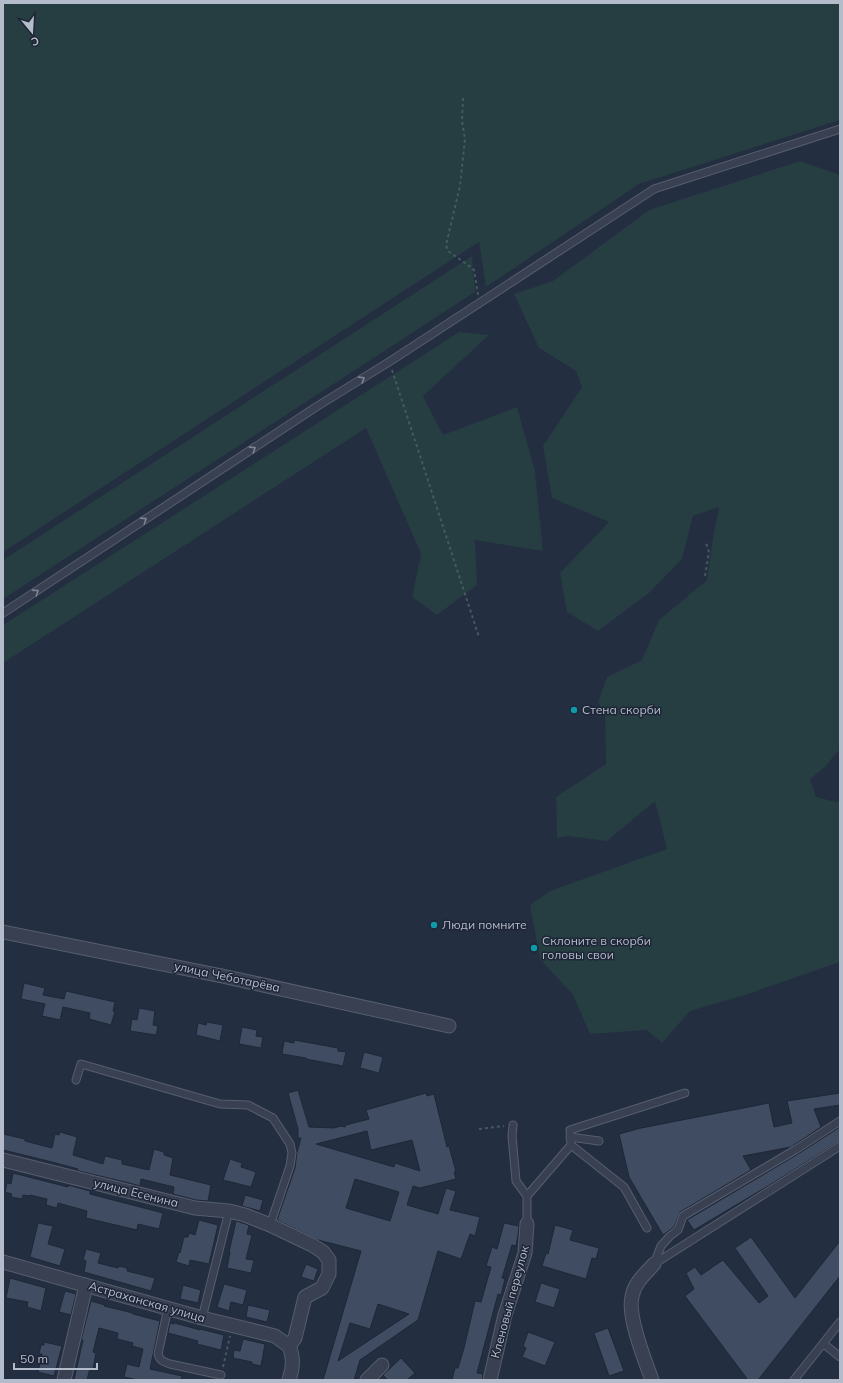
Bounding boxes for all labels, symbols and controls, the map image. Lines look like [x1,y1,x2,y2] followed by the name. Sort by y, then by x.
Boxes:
[12,12,52,52] north arrow
[29,34,41,49] text: С
[358,376,365,383] one-way arrow
[249,446,256,454] one-way arrow
[140,517,147,525] one-way arrow
[31,589,38,596] one-way arrow
[582,702,661,717] place label: Стена скорби
[569,705,579,715] marker: Стена скорби
[442,917,527,932] place label: Люди помните
[429,920,439,930] marker: Люди помните
[542,933,651,962] place label: Склоните в скорби головы свои
[529,943,539,953] marker: Склоните в скорби головы свои
[173,958,281,995] street label: улица Чеботарёва
[92,1175,180,1210] street label: улица Есенина
[487,1243,532,1360] street label: Кленовый переулок
[87,1278,207,1325] street label: Астраханская улица
[14,1345,97,1371] scale bar
[20,1351,48,1366] text: 50 m

